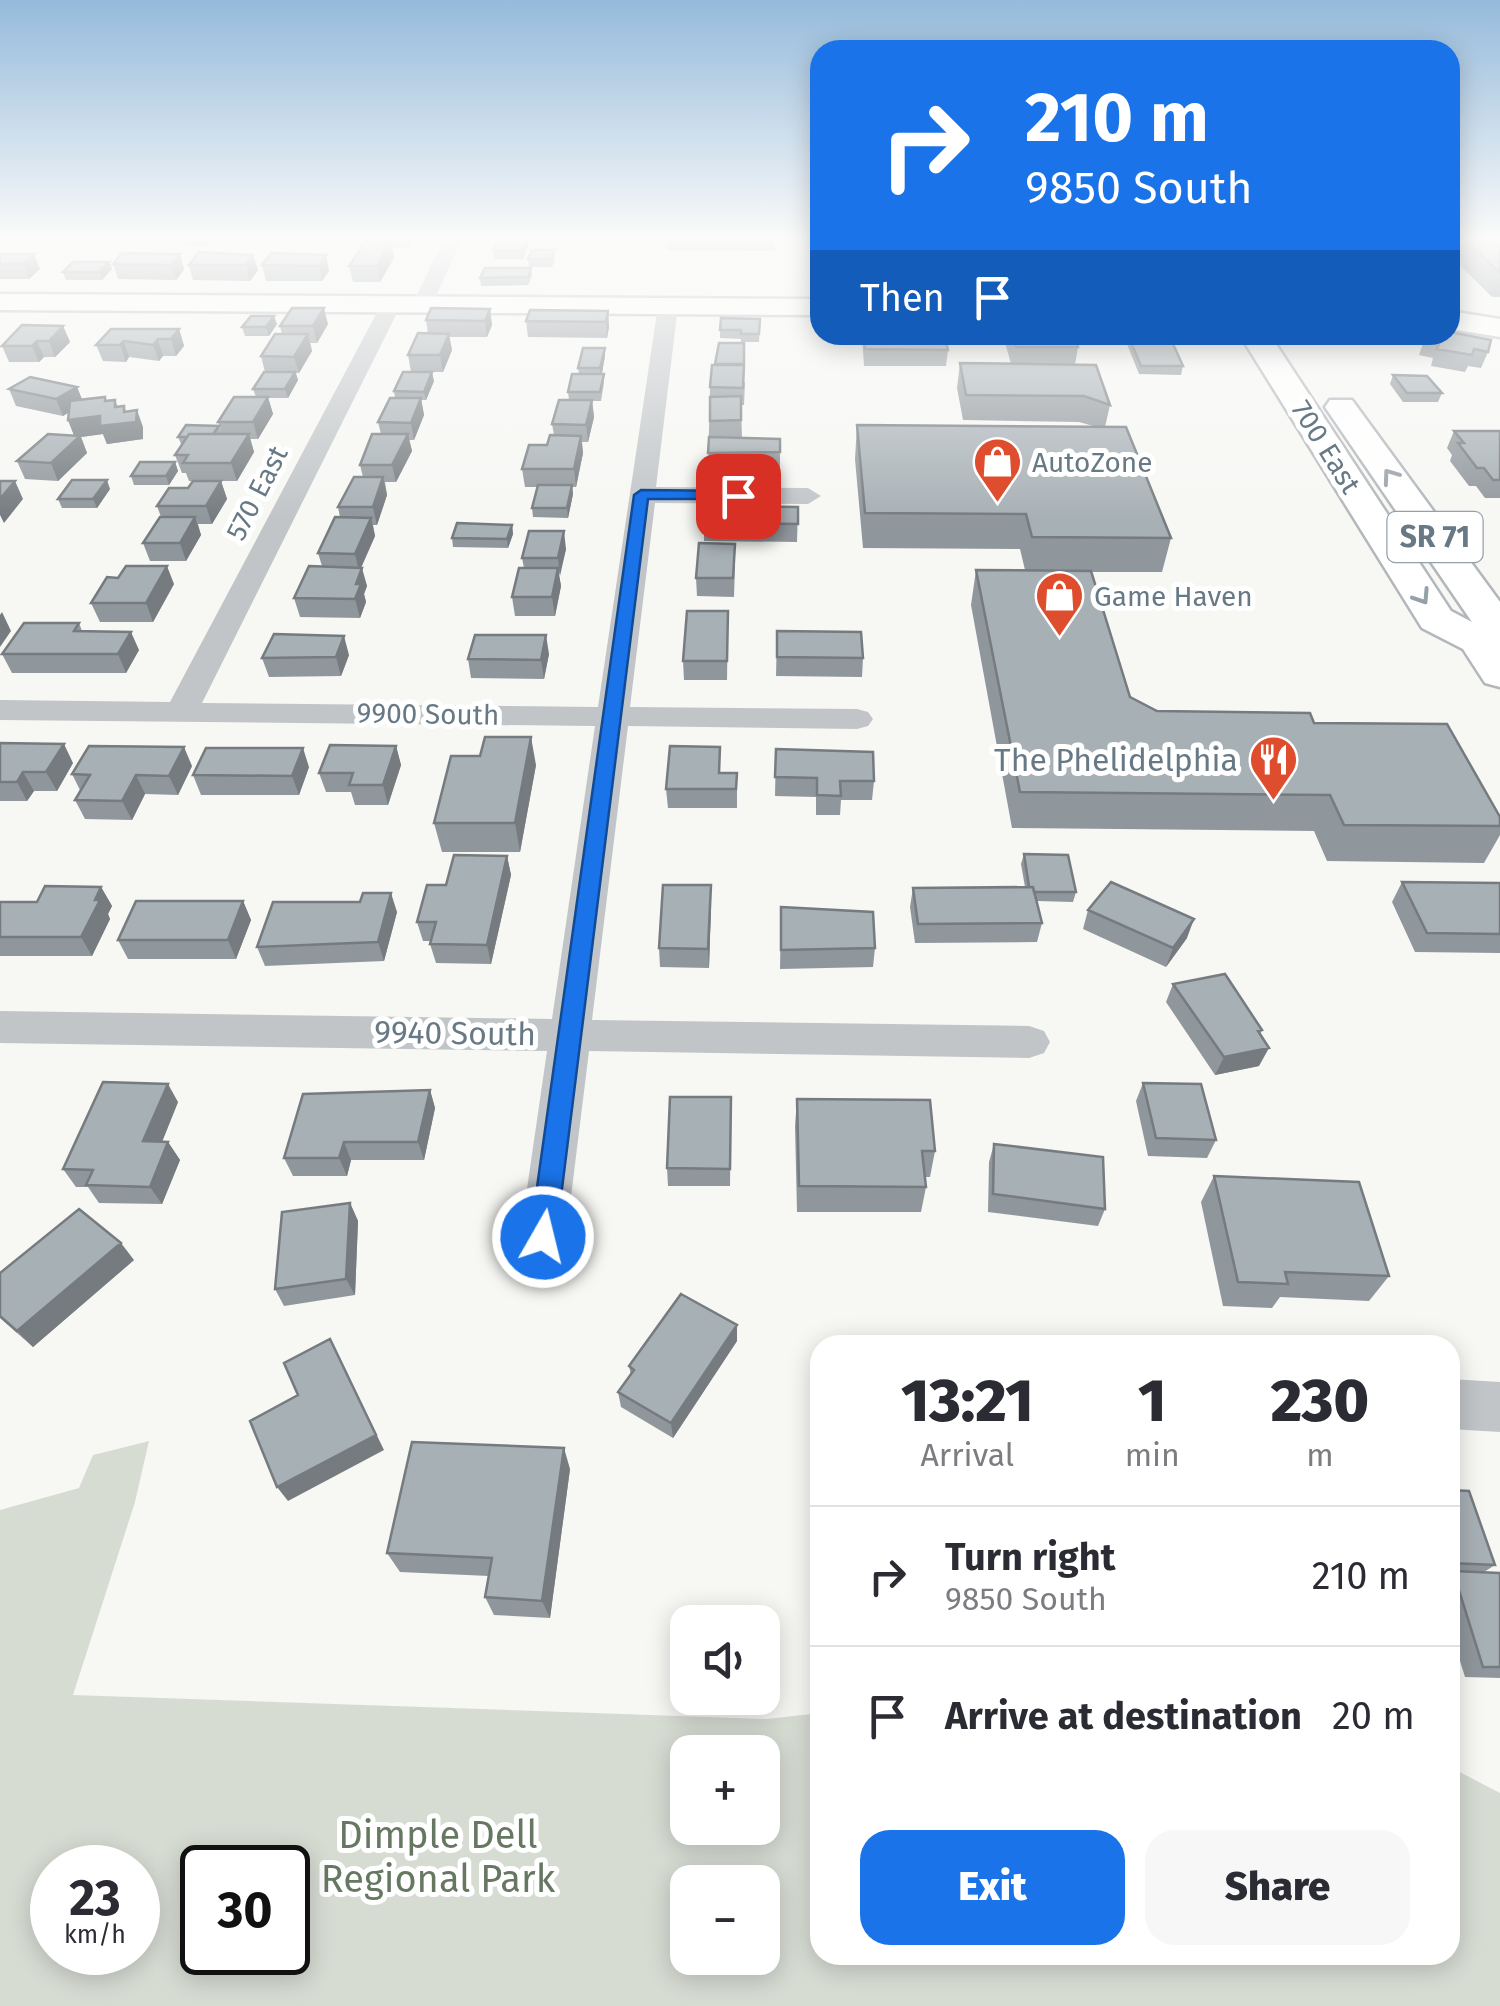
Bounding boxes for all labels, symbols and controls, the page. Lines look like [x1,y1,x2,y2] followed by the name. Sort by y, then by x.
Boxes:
[1025,76,1209,160] text: 210 m
[860,80,990,210] icon: right
[1025,161,1253,215] text: 9850 South
[965,270,1020,325] icon: arrive
[860,275,945,321] text: Then
[1285,394,1368,500] street label: 700 East
[971,436,1023,504] shop icon: AutoZone
[219,440,295,546] street label: 570 East
[1032,446,1152,479] place label: AutoZone
[696,454,781,539] pin
[711,469,766,524] icon: arrive
[1385,469,1402,487] one-way arrow
[1388,512,1482,562] road number: SR 71
[1033,570,1085,638] shop icon: Game Haven
[1094,580,1253,613] place label: Game Haven
[1410,586,1429,604] one-way arrow
[356,696,500,732] street label: 9900 South
[1247,734,1299,802] restaurant icon: The Phelidelphia
[994,741,1238,779] place label: The Phelidelphia
[374,1013,536,1053] street label: 9940 South
[491,1185,595,1289] position arrow
[901,1365,1034,1437] text: 13:21
[1138,1365,1166,1437] text: 1
[1271,1365,1369,1437] text: 230
[920,1436,1014,1474] text: Arrival
[1125,1436,1180,1474] text: min
[1306,1436,1334,1474] text: m
[945,1534,1115,1580] text: Turn right
[860,1549,915,1604] icon: right
[1312,1553,1410,1599] text: 210 m
[945,1580,1107,1618] text: 9850 South
[670,1605,780,1975] map controls
[670,1605,780,1715] button: sound
[860,1689,915,1744] icon: arrive
[945,1693,1302,1739] text: Arrive at destination
[1332,1693,1415,1739] text: 20 m
[670,1735,780,1845] button: +
[321,1812,556,1902] park label: Dimple Dell Regional Park
[860,1830,1125,1945] button: Exit
[1145,1830,1410,1945] button: Share
[180,1845,310,1975] speed limit sign: 30
[670,1865,780,1975] button: −
[69,1868,121,1928] text: 23
[64,1920,126,1950] text: km/h

